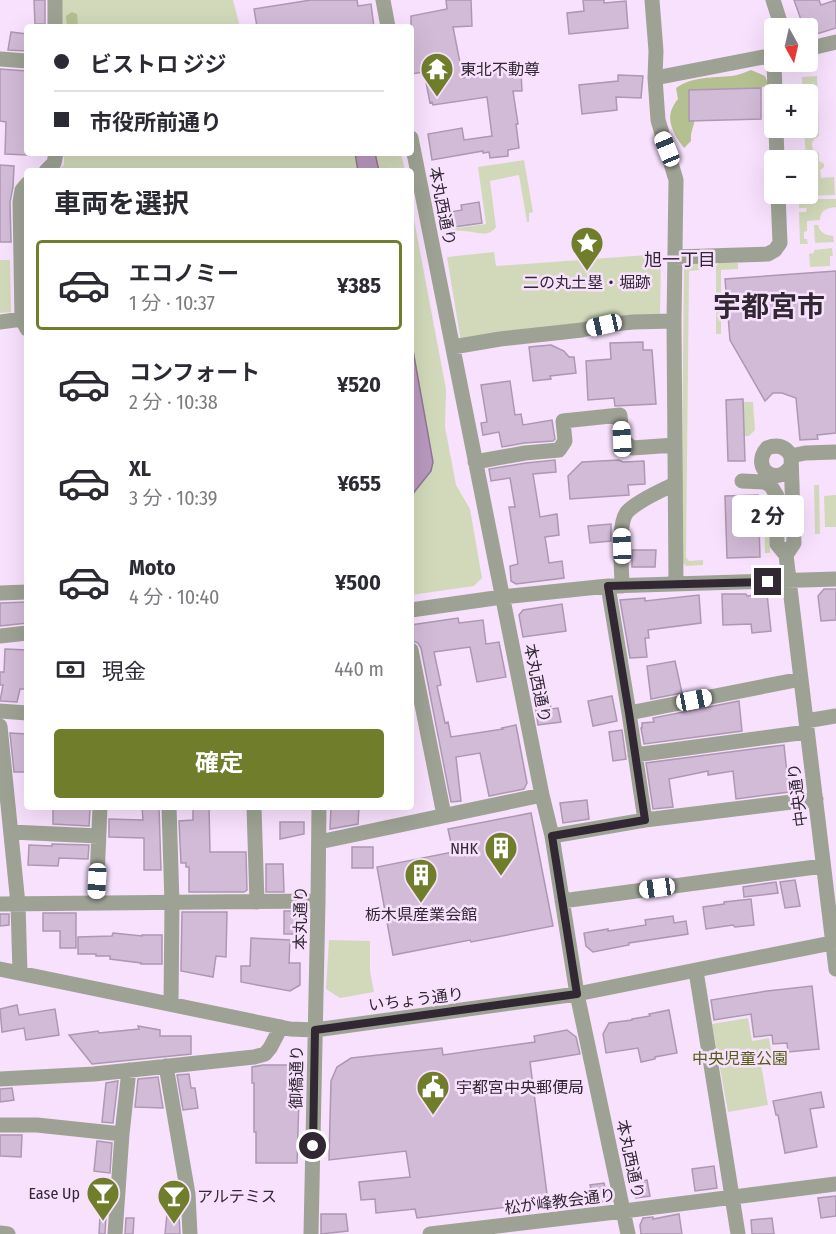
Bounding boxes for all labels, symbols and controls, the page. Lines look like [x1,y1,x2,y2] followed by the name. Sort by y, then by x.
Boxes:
[764,18,818,72] north arrow
[764,18,818,204] map controls
[90,51,227,78] text: ビストロ ジジ
[419,51,455,98] temple icon: 東北不動尊
[460,60,540,79] place label: 東北不動尊
[764,84,818,138] button: +
[90,109,222,136] text: 市役所前通り
[652,129,682,169] car
[764,150,818,204] button: −
[426,165,459,247] street label: 本丸西通り
[54,188,189,220] text: 車両を選択
[569,225,605,272] place icon: 二の丸土塁・堀跡
[644,249,716,271] district label: 旭一丁目
[57,258,111,312] icon: car
[129,260,239,287] text: エコノミー
[337,272,381,299] text: ¥385
[523,273,651,292] place label: 二の丸土塁・堀跡
[713,290,825,323] district label: 宇都宮市
[129,291,215,315] text: 1 分 · 10:37
[584,312,624,338] car
[57,357,111,411] icon: car
[129,359,260,386] text: コンフォート
[337,371,381,398] text: ¥520
[129,390,218,414] text: 2 分 · 10:38
[612,421,632,457] car
[129,455,151,482] text: XL
[57,456,111,510] icon: car
[337,470,381,497] text: ¥655
[129,486,218,510] text: 3 分 · 10:39
[732,495,804,537] callout: 2 分
[751,504,785,528] text: 2 分
[612,528,632,564] car
[129,554,176,581] text: Moto
[57,555,111,609] icon: car
[754,568,781,595] route end
[335,569,381,596] text: ¥500
[129,585,219,609] text: 4 分 · 10:40
[521,642,554,724] street label: 本丸西通り
[54,653,87,686] icon: cash
[334,657,384,681] text: 440 m
[102,658,146,685] text: 現金
[675,688,713,712] car
[54,729,384,798] button: 確定
[784,762,811,828] street label: 中央通り
[483,830,519,877] building icon: NHK
[450,839,479,858] place label: NHK
[403,857,439,904] building icon: 栃木県産業会館
[87,863,107,899] car
[638,877,676,899] car
[290,886,311,950] street label: 本丸通り
[365,905,477,924] place label: 栃木県産業会館
[367,984,465,1015] street label: いちょう通り
[286,1045,307,1109] street label: 御橋通り
[692,1049,788,1068] park label: 中央児童公園
[415,1069,451,1116] public building icon: 宇都宮中央郵便局
[456,1078,584,1097] place label: 宇都宮中央郵便局
[613,1118,648,1200] street label: 本丸西通り
[299,1132,326,1159] route start
[85,1175,121,1222] bar icon: Ease Up
[156,1178,192,1225] bar icon: アルテミス
[29,1184,80,1203] place label: Ease Up
[503,1185,617,1218] street label: 松が峰教会通り
[197,1187,277,1206] place label: アルテミス

